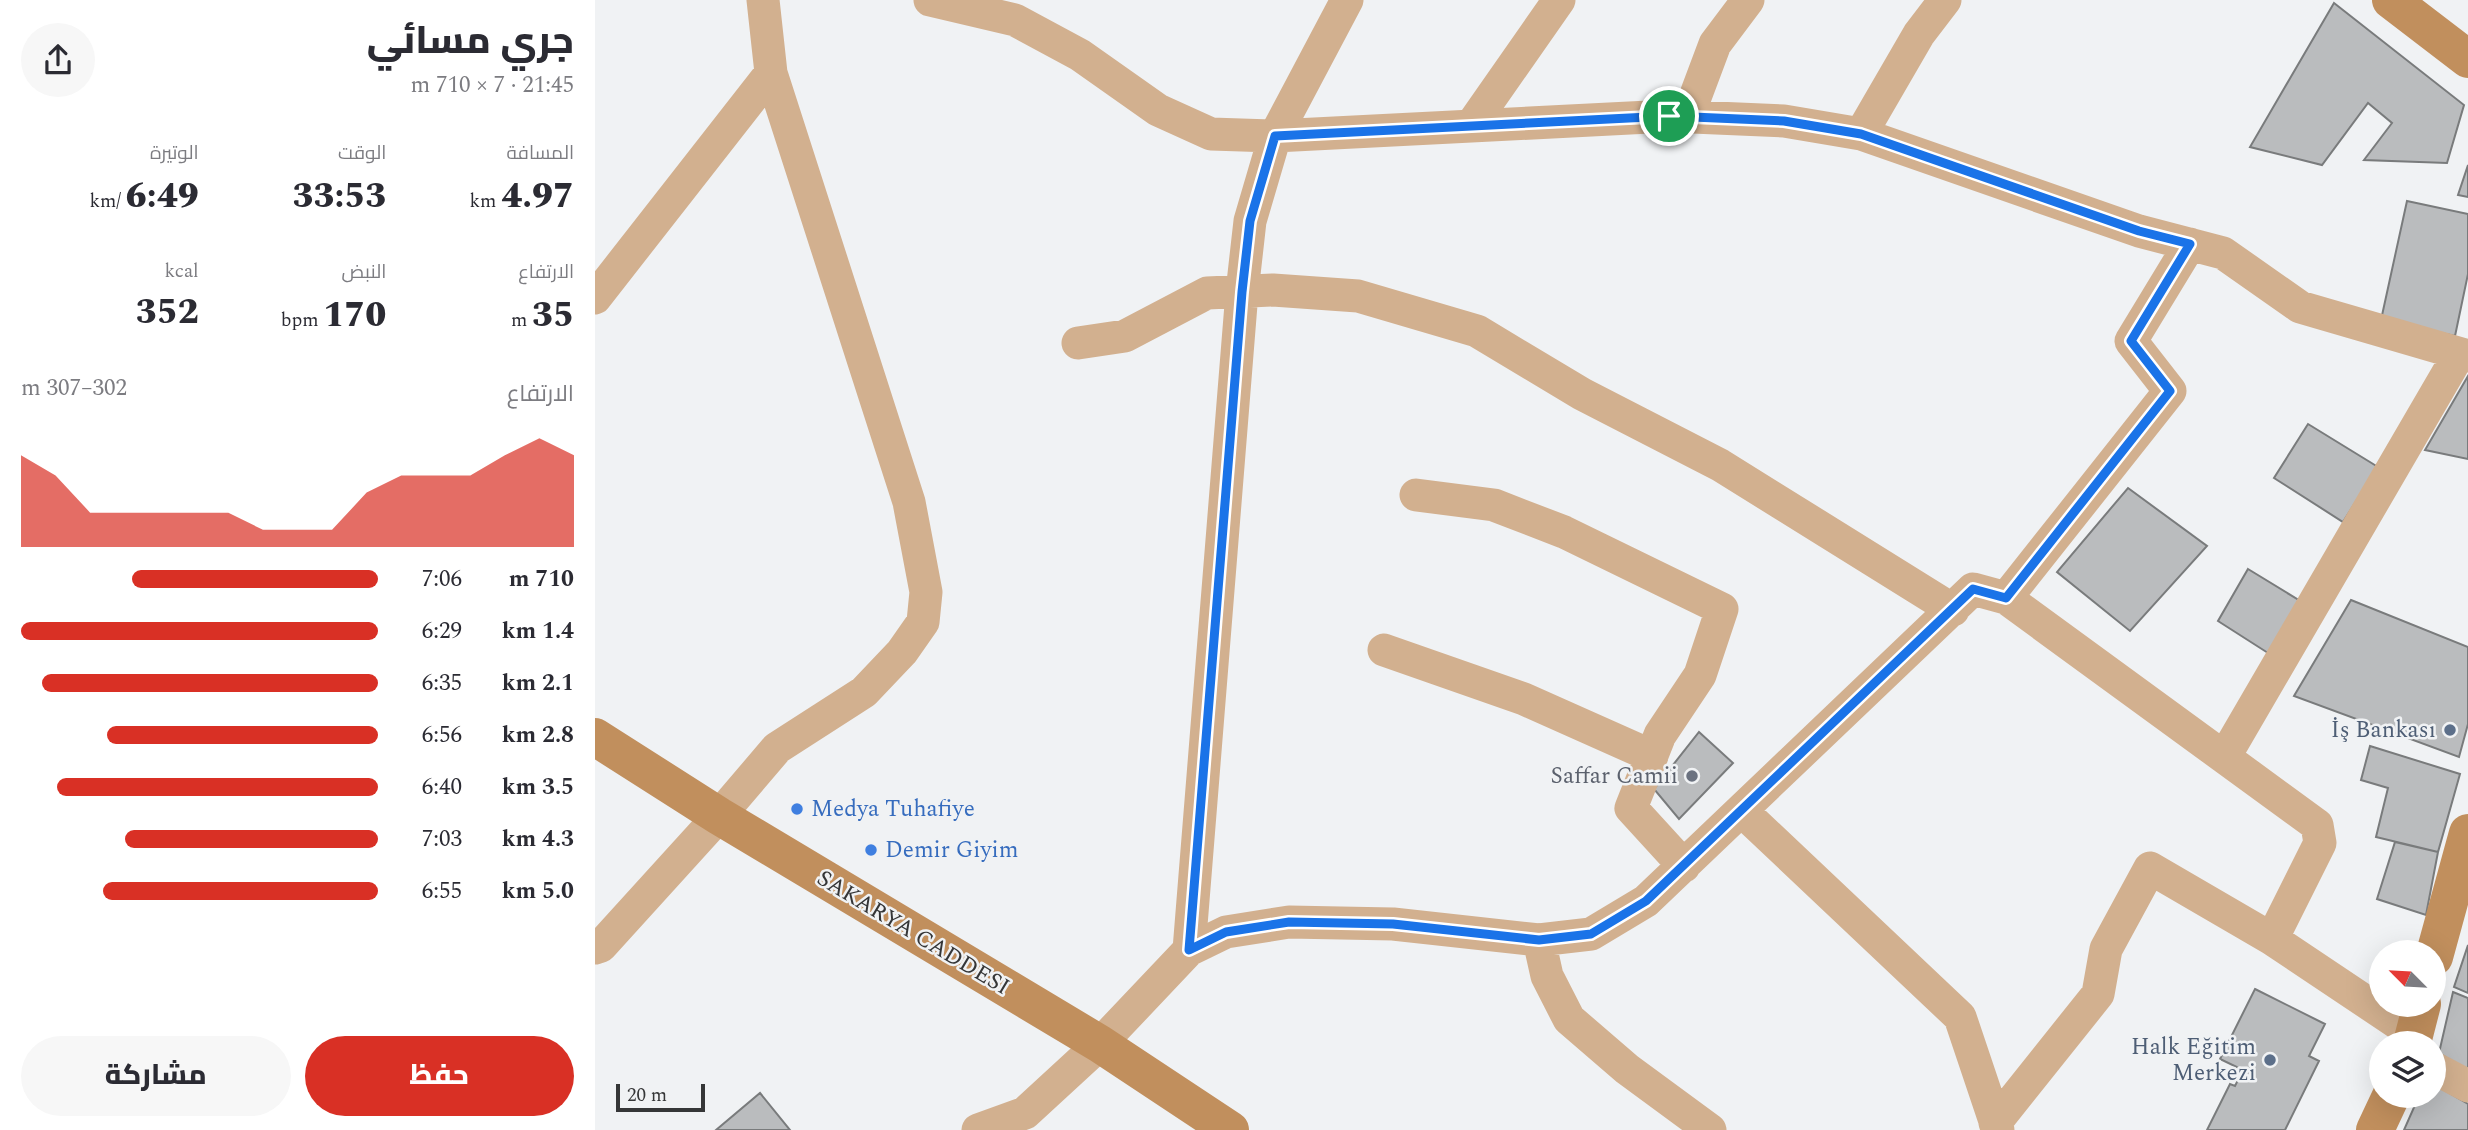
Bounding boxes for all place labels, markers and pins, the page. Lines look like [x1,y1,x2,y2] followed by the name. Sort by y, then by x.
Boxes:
[1639,86,1699,146] pin
[2331,713,2436,748] place label: İş Bankası
[2442,722,2458,738] marker: İş Bankası
[1550,759,1678,794] place label: Saffar Camii
[1684,768,1700,784] marker: Saffar Camii
[811,792,975,827] place label: Medya Tuhafiye
[789,801,805,817] marker: Medya Tuhafiye
[885,833,1019,868] place label: Demir Giyim
[863,842,879,858] marker: Demir Giyim
[2131,1030,2256,1091] place label: Halk Eğitim Merkezi
[2262,1052,2278,1068] marker: Halk Eğitim Merkezi

